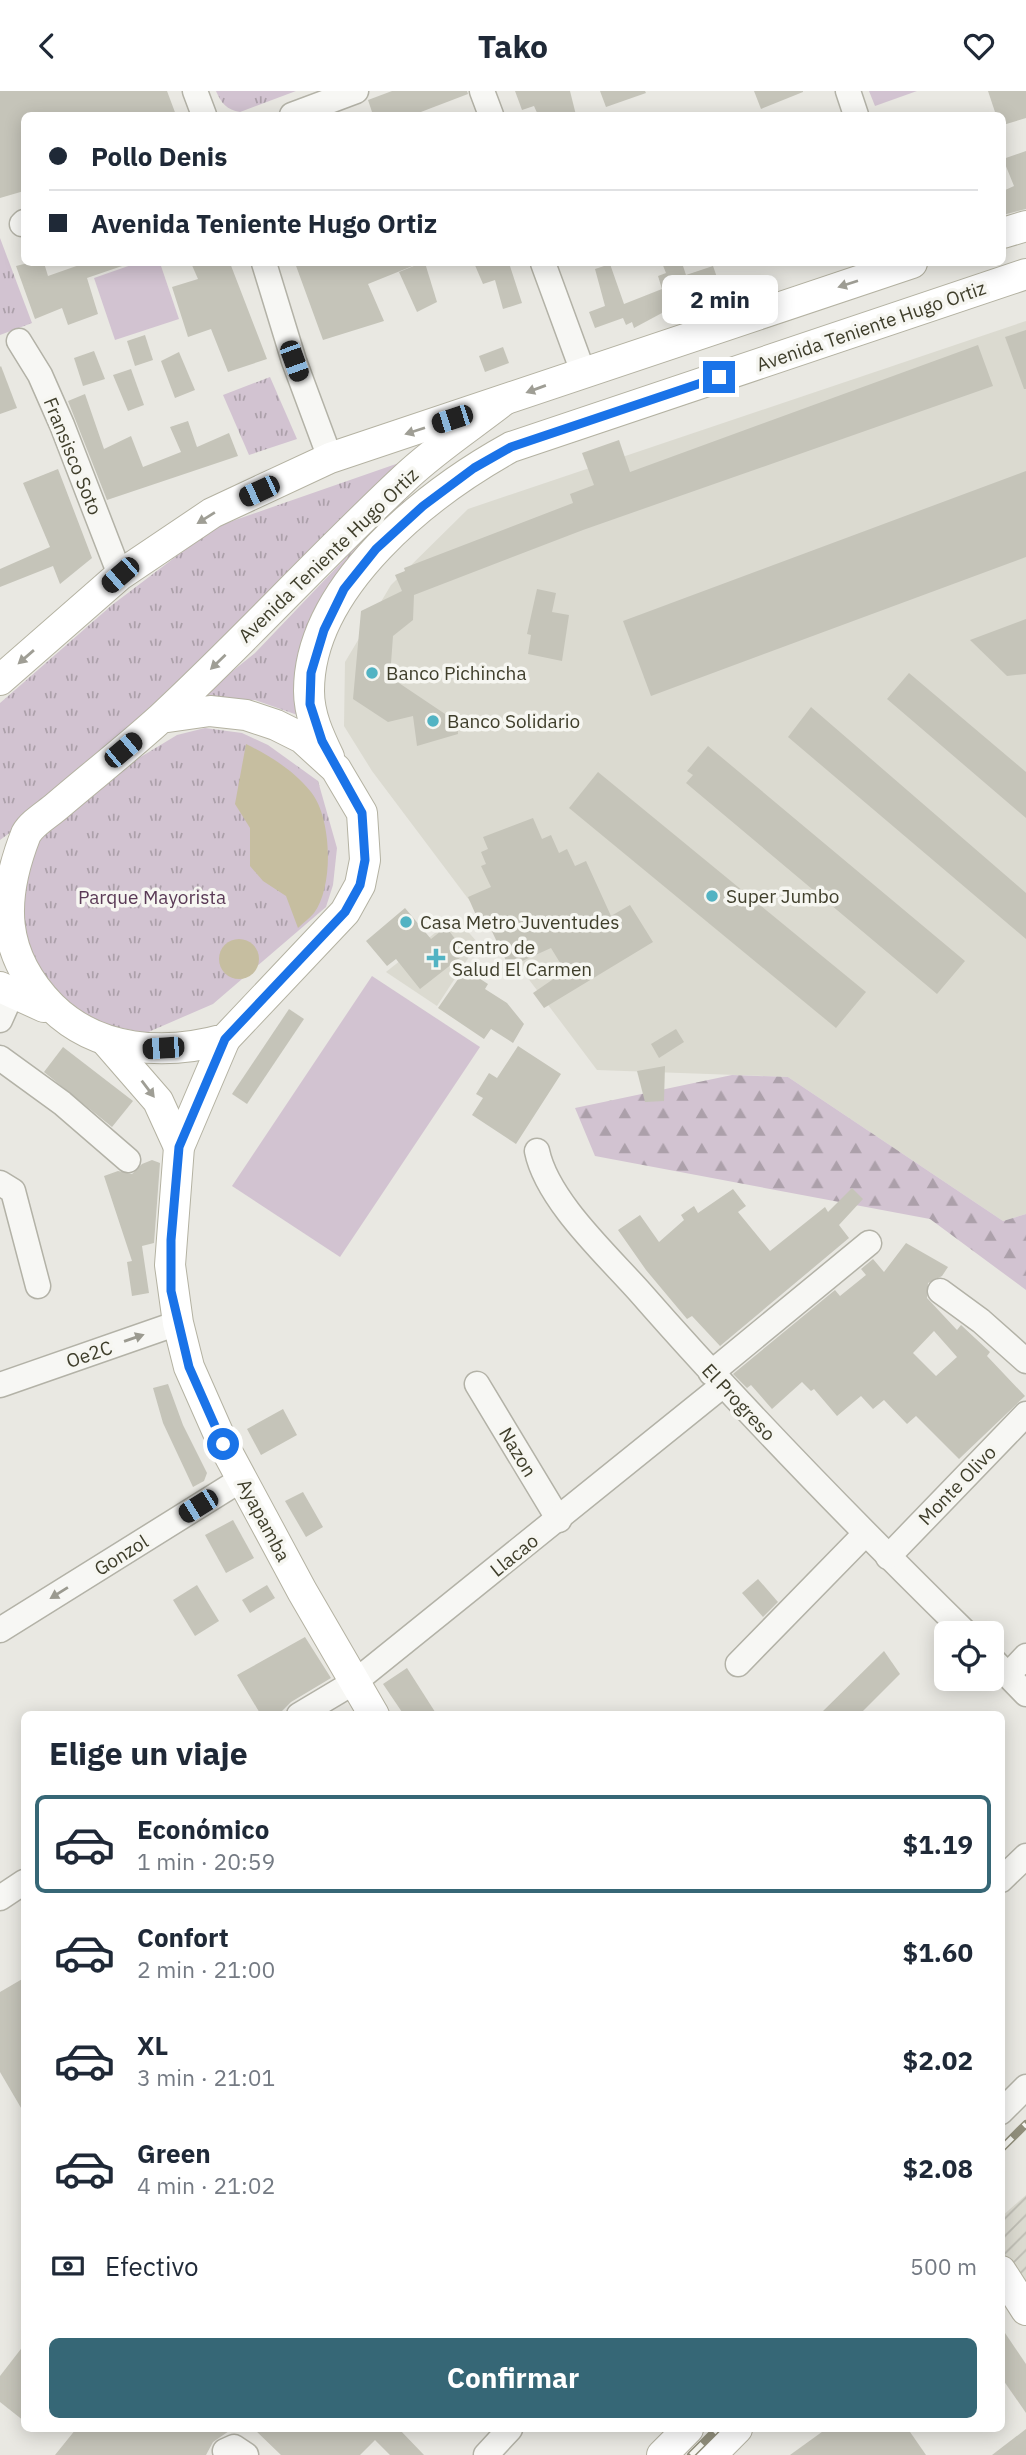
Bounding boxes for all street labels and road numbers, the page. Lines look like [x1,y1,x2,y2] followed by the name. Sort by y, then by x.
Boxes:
[753,275,989,377] street label: Avenida Teniente Hugo Ortiz
[38,394,108,518] street label: Fransisco Soto
[233,463,423,647] street label: Avenida Teniente Hugo Ortiz
[63,1335,115,1373] street label: Oe2C
[697,1358,781,1446] street label: El Progreso
[494,1423,542,1481] street label: Nazon
[913,1440,1001,1530] street label: Monte Olivo
[232,1475,296,1565] street label: Ayapamba
[485,1528,543,1582] street label: Llacao
[90,1529,152,1581] street label: Gonzol

